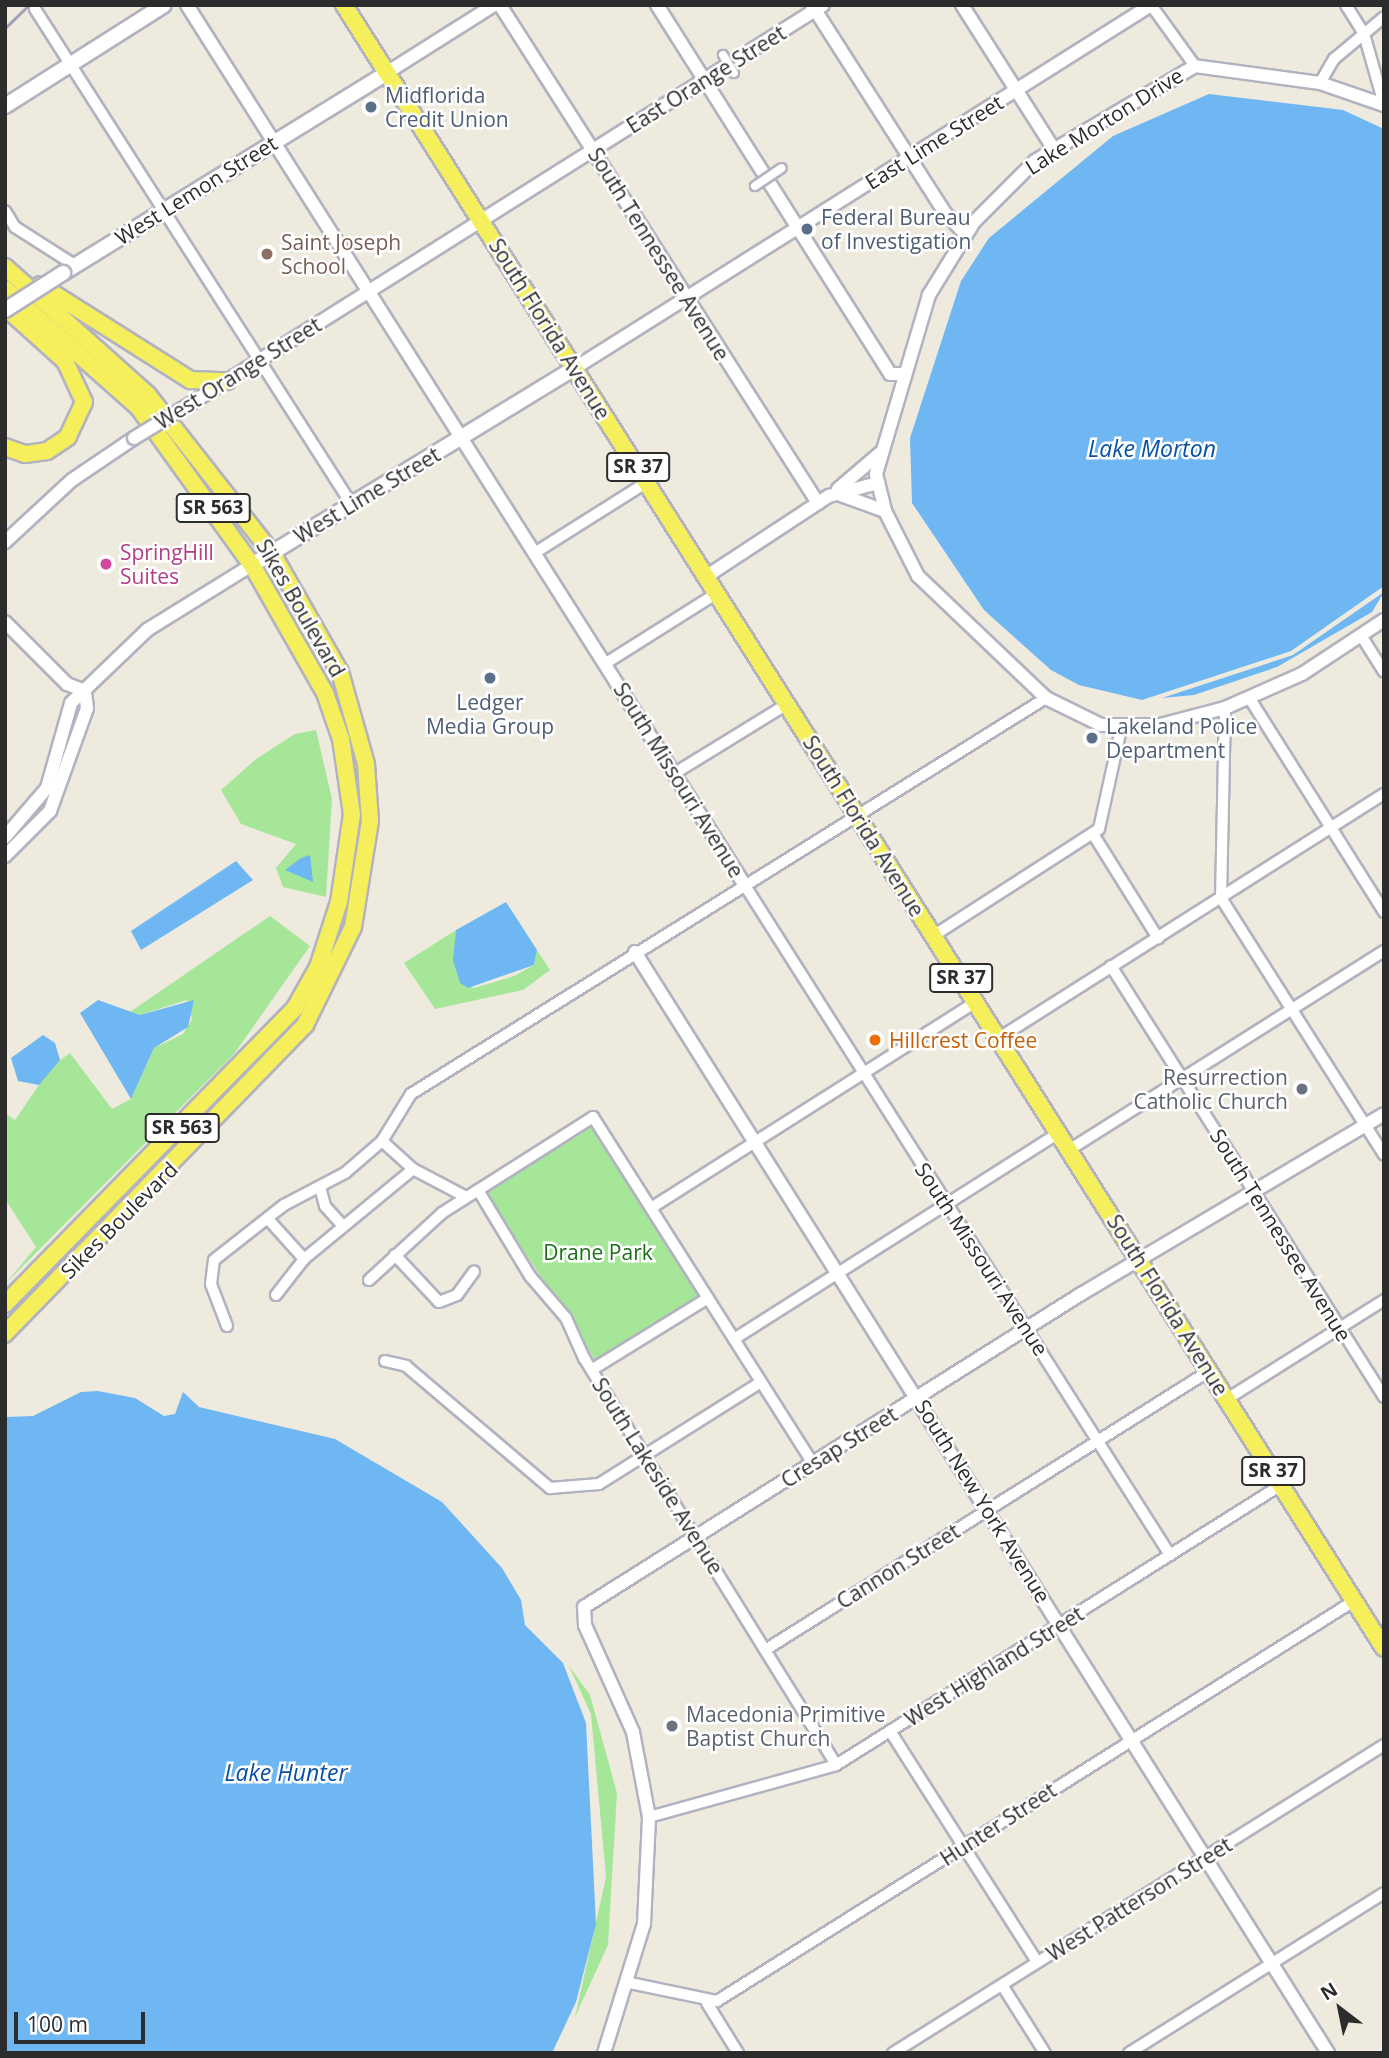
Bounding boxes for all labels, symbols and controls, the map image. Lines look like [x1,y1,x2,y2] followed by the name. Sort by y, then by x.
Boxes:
[622,20,790,138] street label: East Orange Street
[1021,62,1187,180] street label: Lake Morton Drive
[385,82,509,132] place label: Midflorida Credit Union
[860,89,1008,195] street label: East Lime Street
[363,99,379,115] marker: Midflorida Credit Union
[110,130,282,250] street label: West Lemon Street
[583,143,735,365] street label: South Tennessee Avenue
[821,204,971,254] place label: Federal Bureau of Investigation
[799,221,815,237] marker: Federal Bureau of Investigation
[281,229,401,279] place label: Saint Joseph School
[484,234,616,424] street label: South Florida Avenue
[259,246,275,262] marker: Saint Joseph School
[150,312,326,434] street label: West Orange Street
[1088,434,1216,462] water label: Lake Morton
[289,442,445,548] street label: West Lime Street
[605,452,671,482] road number: SR 37
[174,492,252,524] road number: SR 563
[251,535,351,681] street label: Sikes Boulevard
[120,539,214,589] place label: SpringHill Suites
[98,556,114,572] marker: SpringHill Suites
[482,670,498,686] marker: Ledger Media Group
[609,678,749,882] street label: South Missouri Avenue
[426,689,554,739] place label: Ledger Media Group
[1106,713,1257,763] place label: Lakeland Police Department
[1084,730,1100,746] marker: Lakeland Police Department
[798,731,930,921] street label: South Florida Avenue
[928,962,994,994] road number: SR 37
[889,1027,1037,1053] place label: Hillcrest Coffee
[867,1032,883,1048] marker: Hillcrest Coffee
[1133,1064,1288,1114] place label: Resurrection Catholic Church
[1294,1081,1310,1097] marker: Resurrection Catholic Church
[144,1112,220,1144] road number: SR 563
[1205,1124,1357,1346] street label: South Tennessee Avenue
[55,1156,183,1284] street label: Sikes Boulevard
[910,1158,1054,1360] street label: South Missouri Avenue
[1102,1210,1234,1400] street label: South Florida Avenue
[543,1239,653,1265] park label: Drane Park
[587,1373,729,1579] street label: South Lakeside Avenue
[910,1395,1056,1607] street label: South New York Avenue
[776,1401,902,1493] street label: Cresap Street
[1240,1456,1306,1486] road number: SR 37
[832,1518,964,1614] street label: Cannon Street
[900,1601,1088,1731] street label: West Highland Street
[686,1701,886,1751] place label: Macedonia Primitive Baptist Church
[664,1718,680,1734] marker: Macedonia Primitive Baptist Church
[225,1758,347,1786] water label: Lake Hunter
[935,1777,1061,1871] street label: Hunter Street
[1042,1832,1236,1966] street label: West Patterson Street
[1305,1974,1375,2044] north arrow
[1315,1976,1342,2006] text: N
[18,1998,149,2042] scale bar
[27,2010,88,2038] text: 100 m

